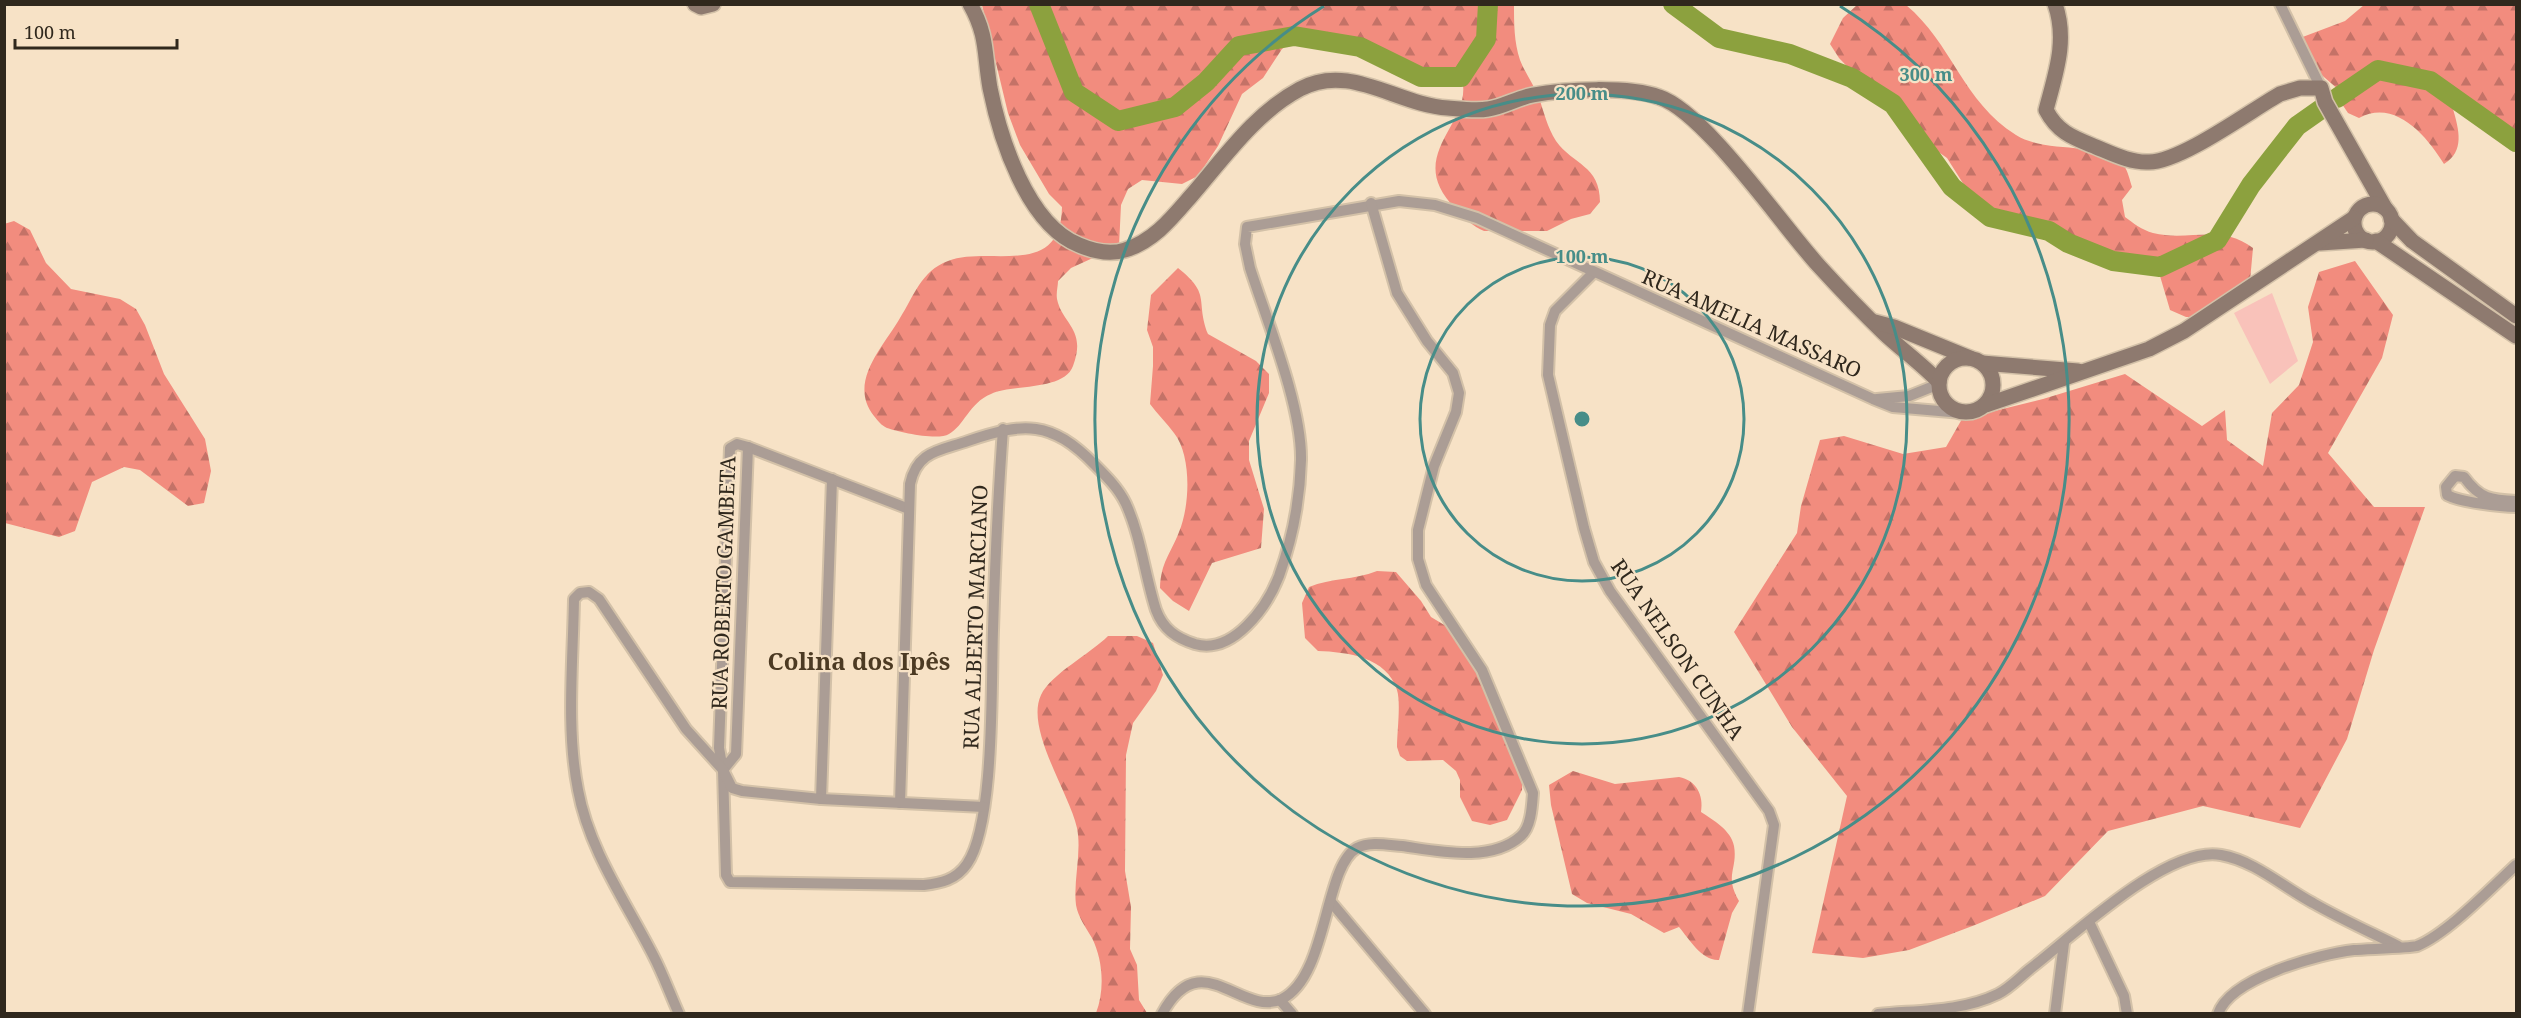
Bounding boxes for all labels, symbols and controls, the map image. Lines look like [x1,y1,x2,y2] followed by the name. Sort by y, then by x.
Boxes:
[15,12,177,50] scale bar
[24,20,76,44] text: 100 m
[1900,62,1953,86] text: 300 m
[1556,81,1609,105] text: 200 m
[1556,244,1609,268] text: 100 m
[1638,262,1866,384] street label: RUA AMELIA MASSARO
[1572,409,1592,429] centre of rings
[705,455,741,710] street label: RUA ROBERTO GAMBETA
[956,484,994,750] street label: RUA ALBERTO MARCIANO
[1605,553,1751,745] street label: RUA NELSON CUNHA
[768,644,950,677] district label: Colina dos Ipês

